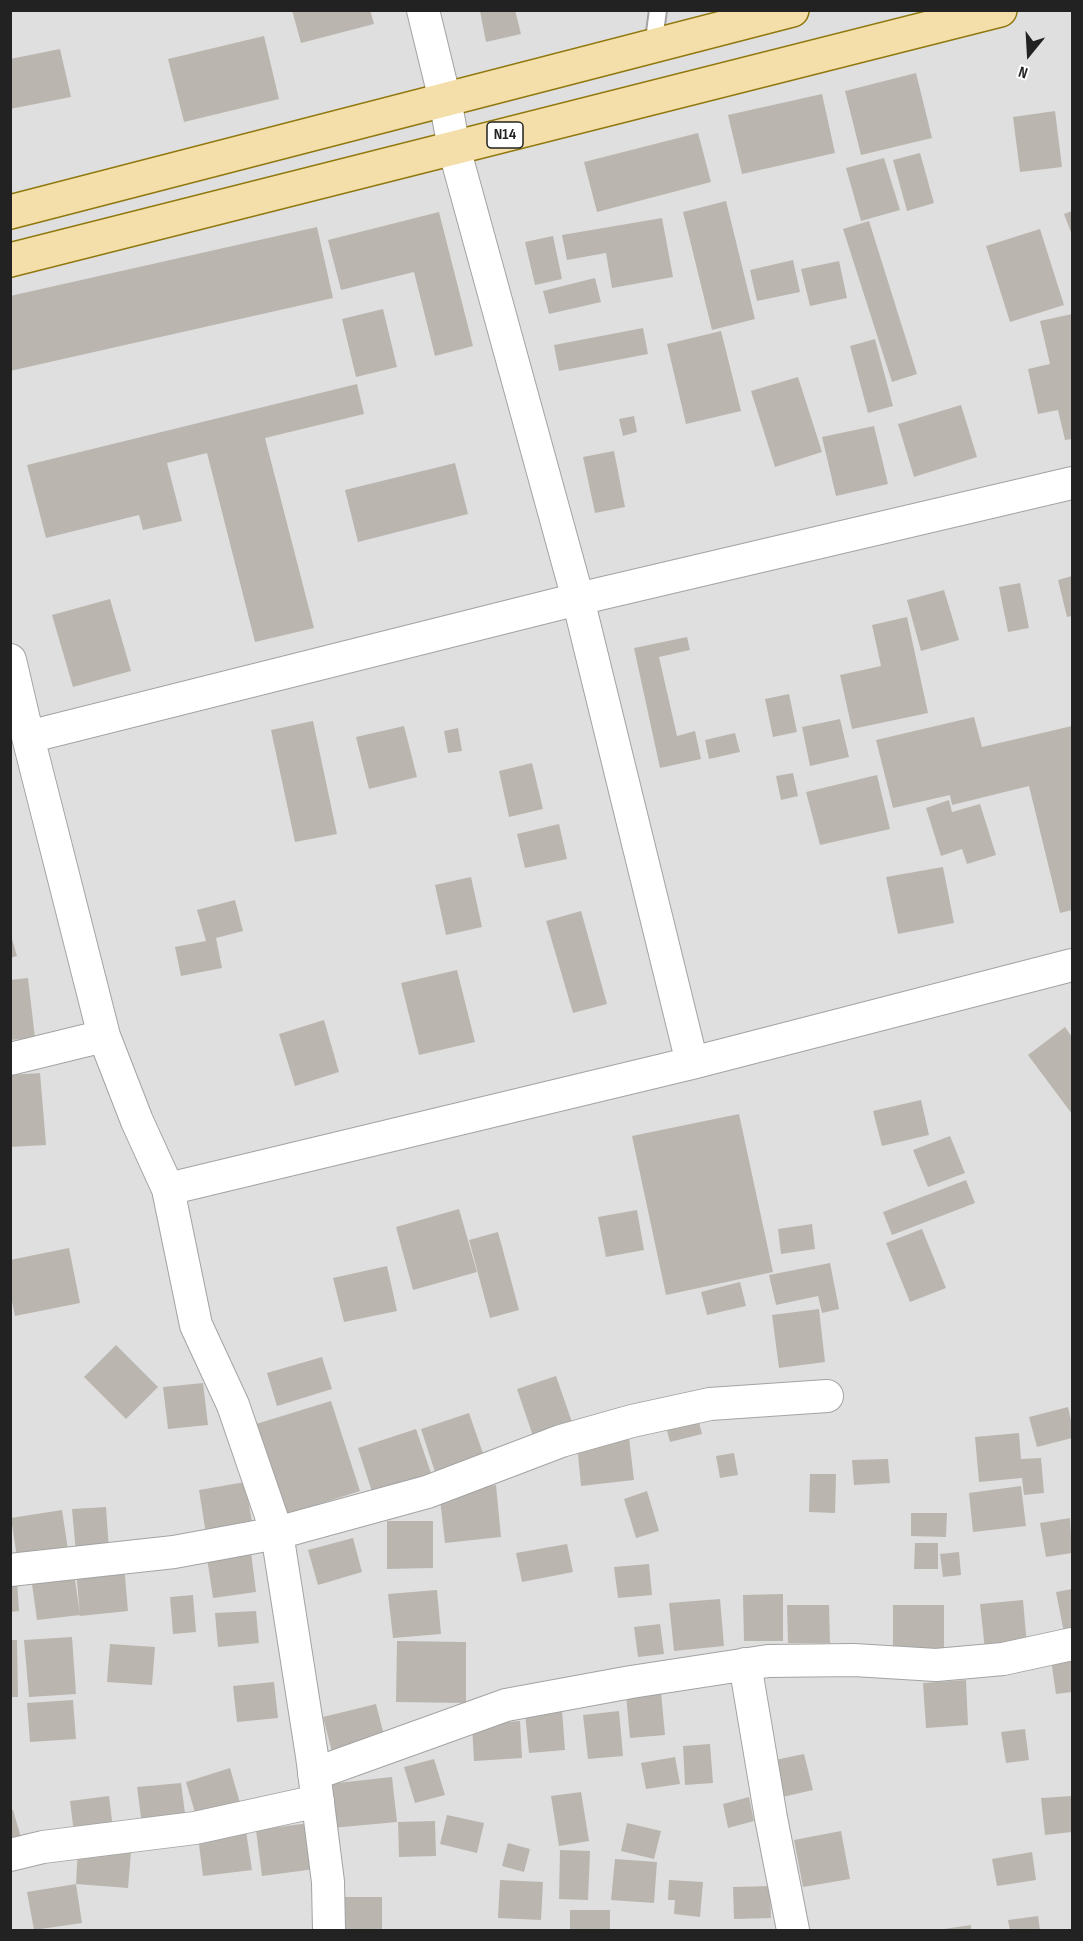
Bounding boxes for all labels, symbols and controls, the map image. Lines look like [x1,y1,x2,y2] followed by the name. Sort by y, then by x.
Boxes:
[999,24,1059,84] north arrow
[1016,61,1030,82] text: N
[487,122,523,148] road number: N14

